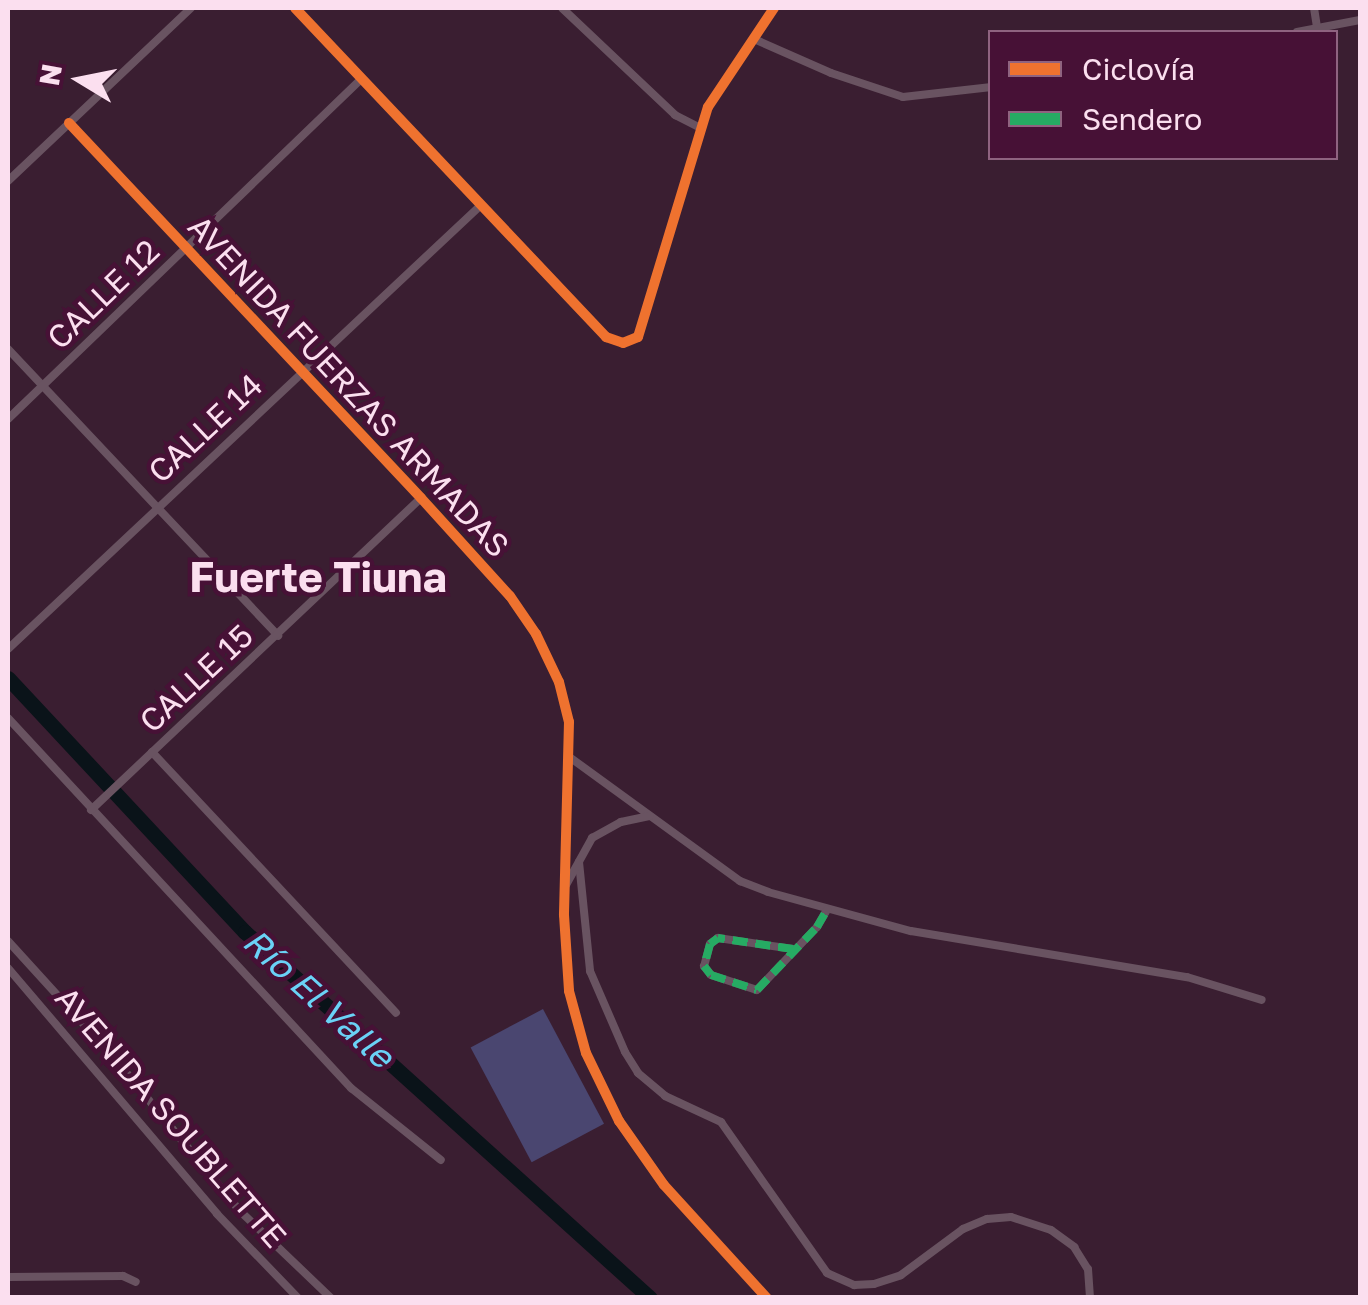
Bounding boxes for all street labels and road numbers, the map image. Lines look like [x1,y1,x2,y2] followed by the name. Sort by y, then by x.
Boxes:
[180,207,518,565] street label: AVENIDA FUERZAS ARMADAS
[39,231,167,357] street label: CALLE 12
[140,366,270,490] street label: CALLE 14
[131,616,261,740] street label: CALLE 15
[47,979,295,1255] street label: AVENIDA SOUBLETTE

